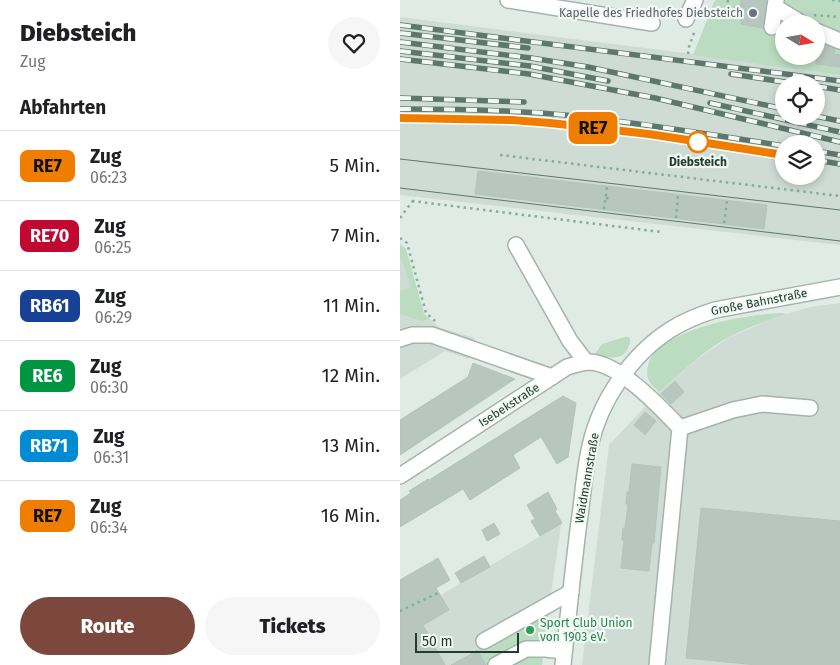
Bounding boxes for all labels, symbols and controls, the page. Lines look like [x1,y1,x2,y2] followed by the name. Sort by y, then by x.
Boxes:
[559,6,743,20] place label: Kapelle des Friedhofes Diebsteich
[747,7,759,19] marker: Kapelle des Friedhofes Diebsteich
[775,15,825,65] north arrow
[775,15,825,185] map controls
[328,17,380,69] button: heart
[20,19,136,47] text: Diebsteich
[20,52,46,71] text: Zug
[775,75,825,125] button: locate
[20,96,106,119] text: Abfahrten
[564,112,622,144] line badge: RE7
[579,117,608,139] text: RE7
[687,131,709,153] marker: Diebsteich
[775,135,825,185] button: layers
[90,145,121,168] text: Zug
[330,154,380,177] text: 5 Min.
[33,155,62,177] text: RE7
[669,155,727,169] place label: Diebsteich
[90,168,127,187] text: 06:23
[94,215,126,238] text: Zug
[331,224,380,247] text: 7 Min.
[30,225,69,247] text: RE70
[94,238,132,257] text: 06:25
[95,285,126,308] text: Zug
[710,286,808,318] street label: Große Bahnstraße
[323,294,380,317] text: 11 Min.
[30,295,70,317] text: RB61
[95,308,132,327] text: 06:29
[90,355,121,378] text: Zug
[321,364,380,387] text: 12 Min.
[32,365,63,387] text: RE6
[90,378,128,397] text: 06:30
[476,380,542,430] street label: Isebekstraße
[93,425,125,448] text: Zug
[572,432,602,524] street label: Waidmannstraße
[321,434,380,457] text: 13 Min.
[30,435,68,457] text: RB71
[93,448,129,467] text: 06:31
[90,495,121,518] text: Zug
[321,504,380,527] text: 16 Min.
[33,505,62,527] text: RE7
[90,518,128,537] text: 06:34
[20,597,195,655] button: Route
[205,597,380,655] button: Tickets
[540,616,633,644] place label: Sport Club Union von 1903 eV.
[524,624,536,636] marker: Sport Club Union von 1903 eV.
[415,630,519,653] scale bar
[422,633,453,650] text: 50 m

